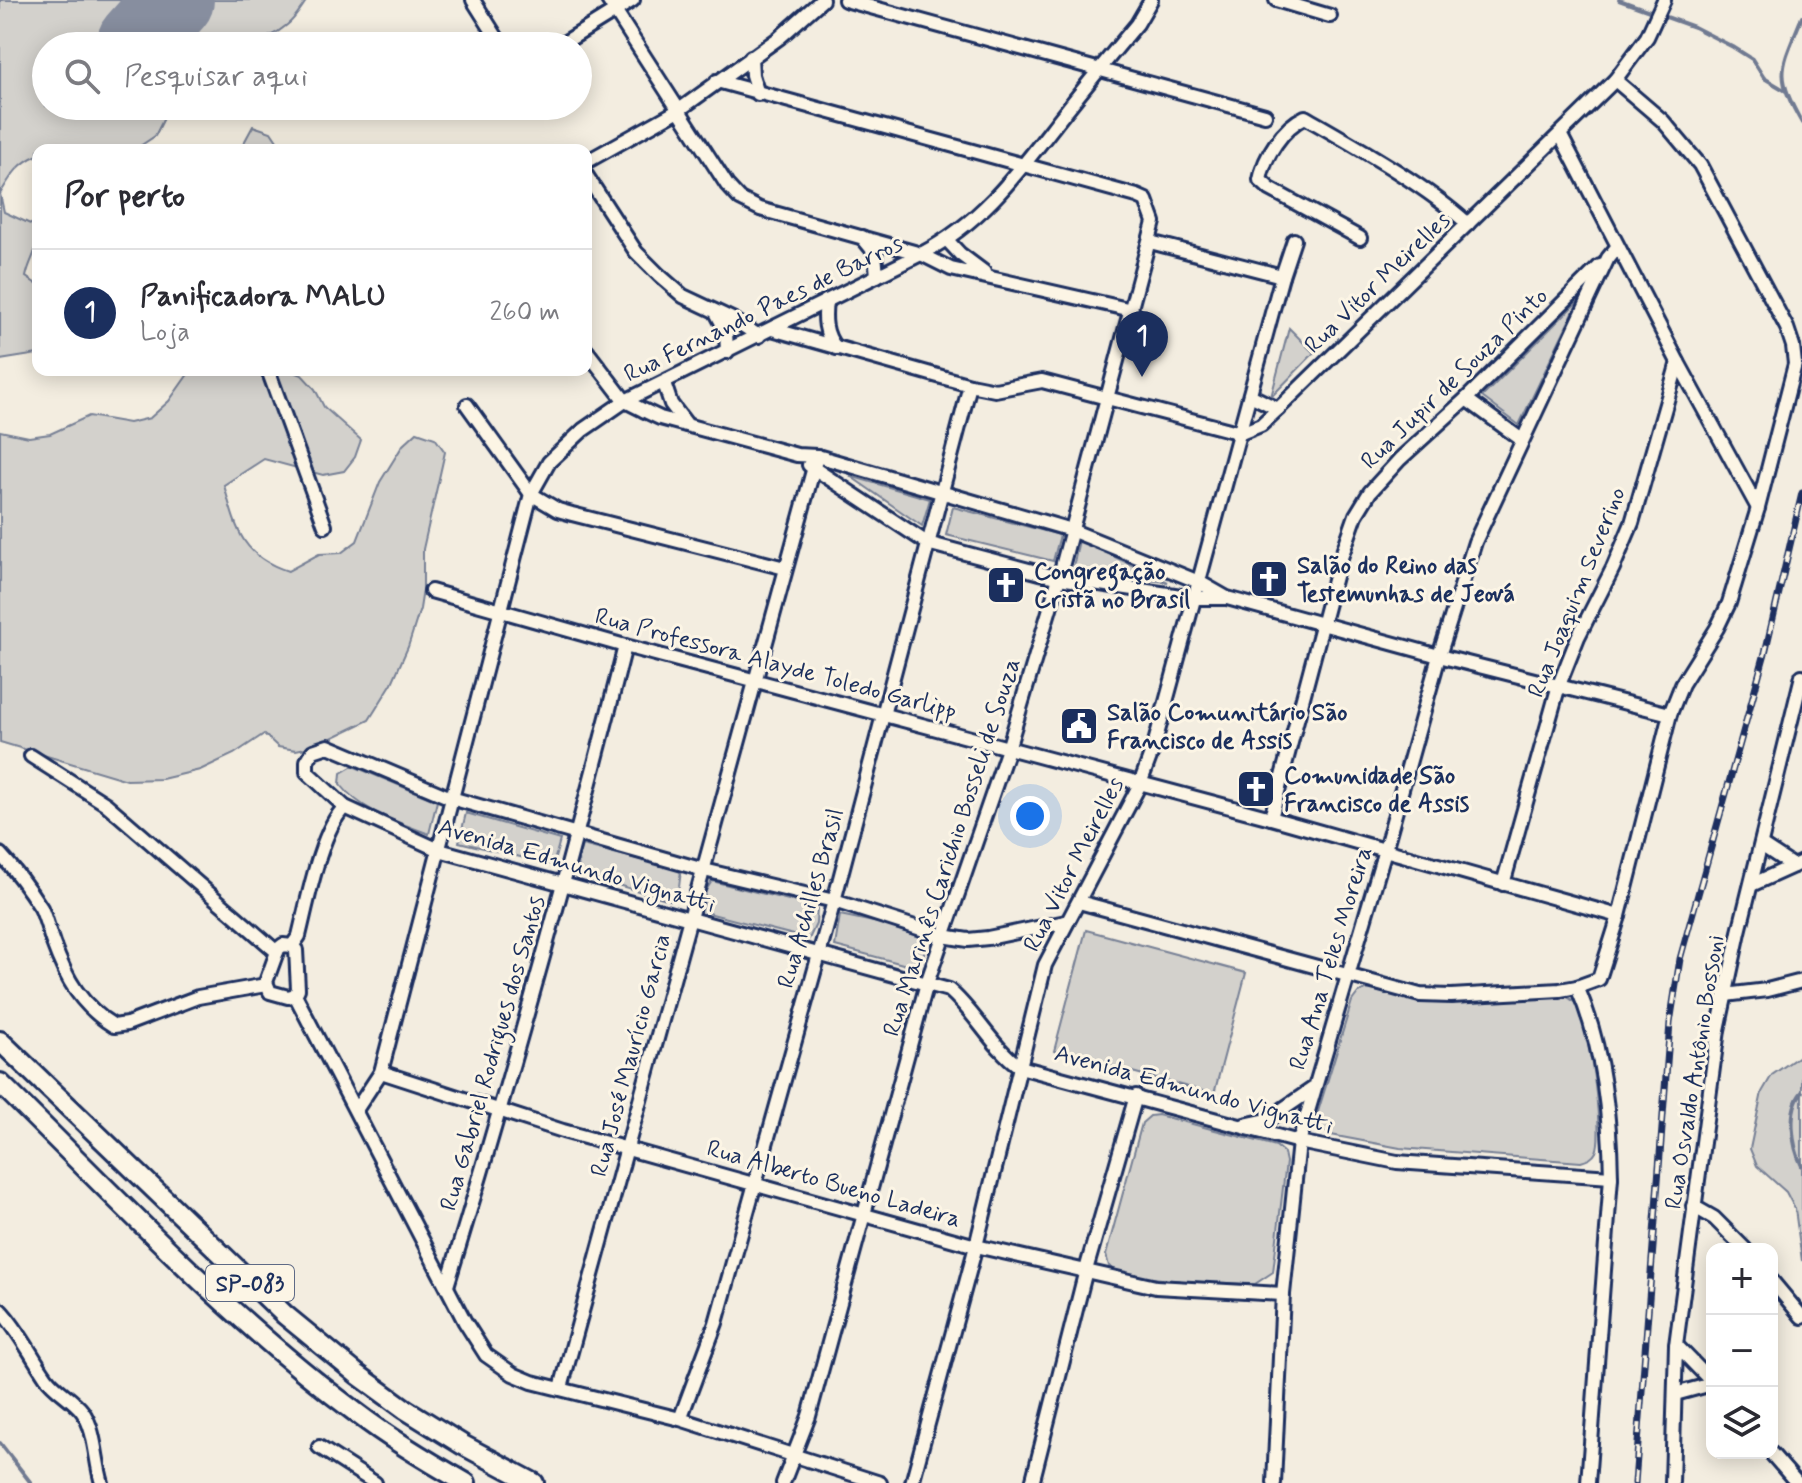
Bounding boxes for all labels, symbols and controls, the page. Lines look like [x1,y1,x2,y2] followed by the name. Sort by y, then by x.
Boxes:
[32,32,592,120] search box
[60,54,104,98] icon: search
[124,57,308,96] text: Pesquisar aqui
[64,174,185,219] text: Por perto
[1298,205,1458,361] street label: Rua Vitor Meirelles
[619,228,909,390] street label: Rua Fernando Paes de Barros
[140,277,386,316] text: Panificadora MALU
[1355,281,1555,477] street label: Rua Jupir de Souza Pinto
[84,296,96,330] text: 1
[490,296,560,330] text: 260 m
[1116,311,1168,377] pin: 1
[140,316,190,350] text: Loja
[1521,483,1634,702] street label: Rua Joaquim Severino
[1297,551,1515,610] place label: Salão do Reino das Testemunhas de Jeová
[1034,557,1190,616] place label: Congregação Cristã no Brasil
[1248,558,1290,600] church icon: Salão do Reino das Testemunhas de Jeová
[985,564,1027,606] church icon: Congregação Cristã no Brasil
[591,601,960,728] street label: Rua Professora Alayde Toledo Garlipp
[876,654,1028,1041] street label: Rua Marinês Carichio Bosseli de Souza
[1107,698,1348,757] place label: Salão Comunitário São Francisco de Assis
[1058,705,1100,747] public building icon: Salão Comunitário São Francisco de Assis
[1284,761,1470,820] place label: Comunidade São Francisco de Assis
[1235,768,1277,810] church icon: Comunidade São Francisco de Assis
[1017,772,1132,957] street label: Rua Vitor Meirelles
[1010,796,1050,836] your location
[771,805,852,992] street label: Rua Achilles Brasil
[434,812,719,923] street label: Avenida Edmundo Vignatti
[1283,843,1380,1074] street label: Rua Ana Teles Moreira
[434,892,556,1215] street label: Rua Gabriel Rodrigues dos Santos
[584,931,679,1180] street label: Rua José Maurício Garcia
[1658,933,1733,1212] street label: Rua Osvaldo Antônio Bossoni
[1050,1038,1336,1144] street label: Avenida Edmundo Vignatti
[703,1133,964,1236] street label: Rua Alberto Bueno Ladeira
[1706,1243,1778,1459] map controls
[1706,1243,1778,1315] button: +
[206,1265,294,1301] road number: SP-083
[1706,1315,1778,1387] button: −
[1706,1387,1778,1459] button: layers

